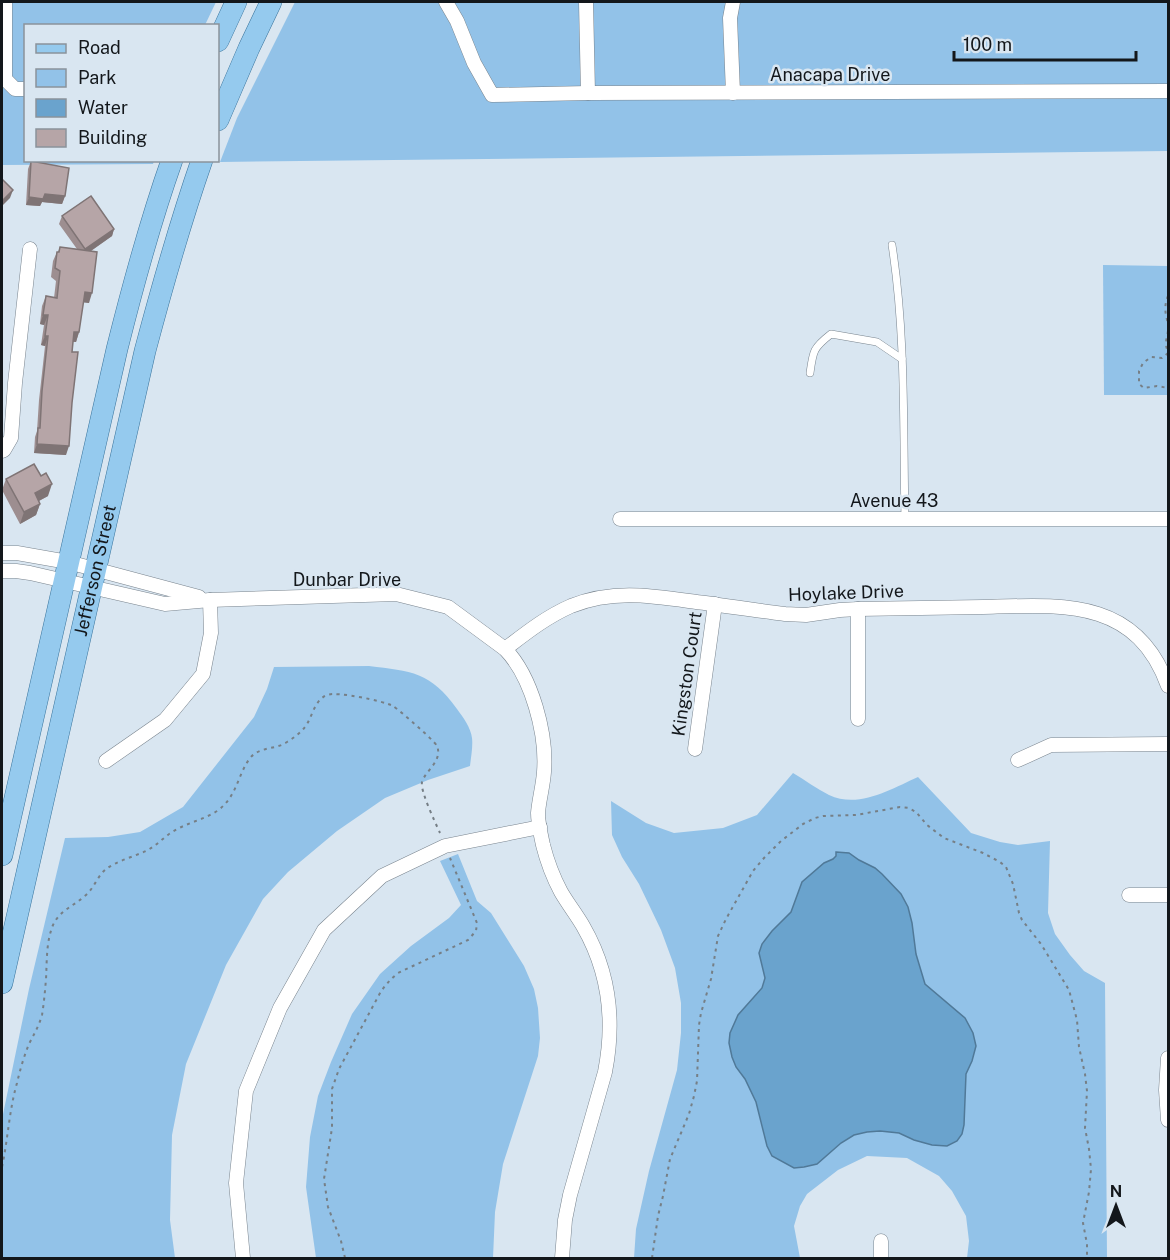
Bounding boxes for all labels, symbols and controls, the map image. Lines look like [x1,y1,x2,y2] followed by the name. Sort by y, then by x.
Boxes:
[24,24,219,162] legend
[954,24,1136,62] scale bar
[963,34,1012,55] text: 100 m
[78,37,121,58] text: Road
[770,64,890,85] street label: Anacapa Drive
[78,67,116,88] text: Park
[78,97,128,118] text: Water
[78,127,147,148] text: Building
[850,490,938,511] street label: Avenue 43
[70,502,120,638] street label: Jefferson Street
[293,569,401,590] street label: Dunbar Drive
[788,580,904,605] street label: Hoylake Drive
[667,610,706,738] street label: Kingston Court
[1086,1176,1146,1236] north arrow
[1110,1182,1122,1201] text: N

